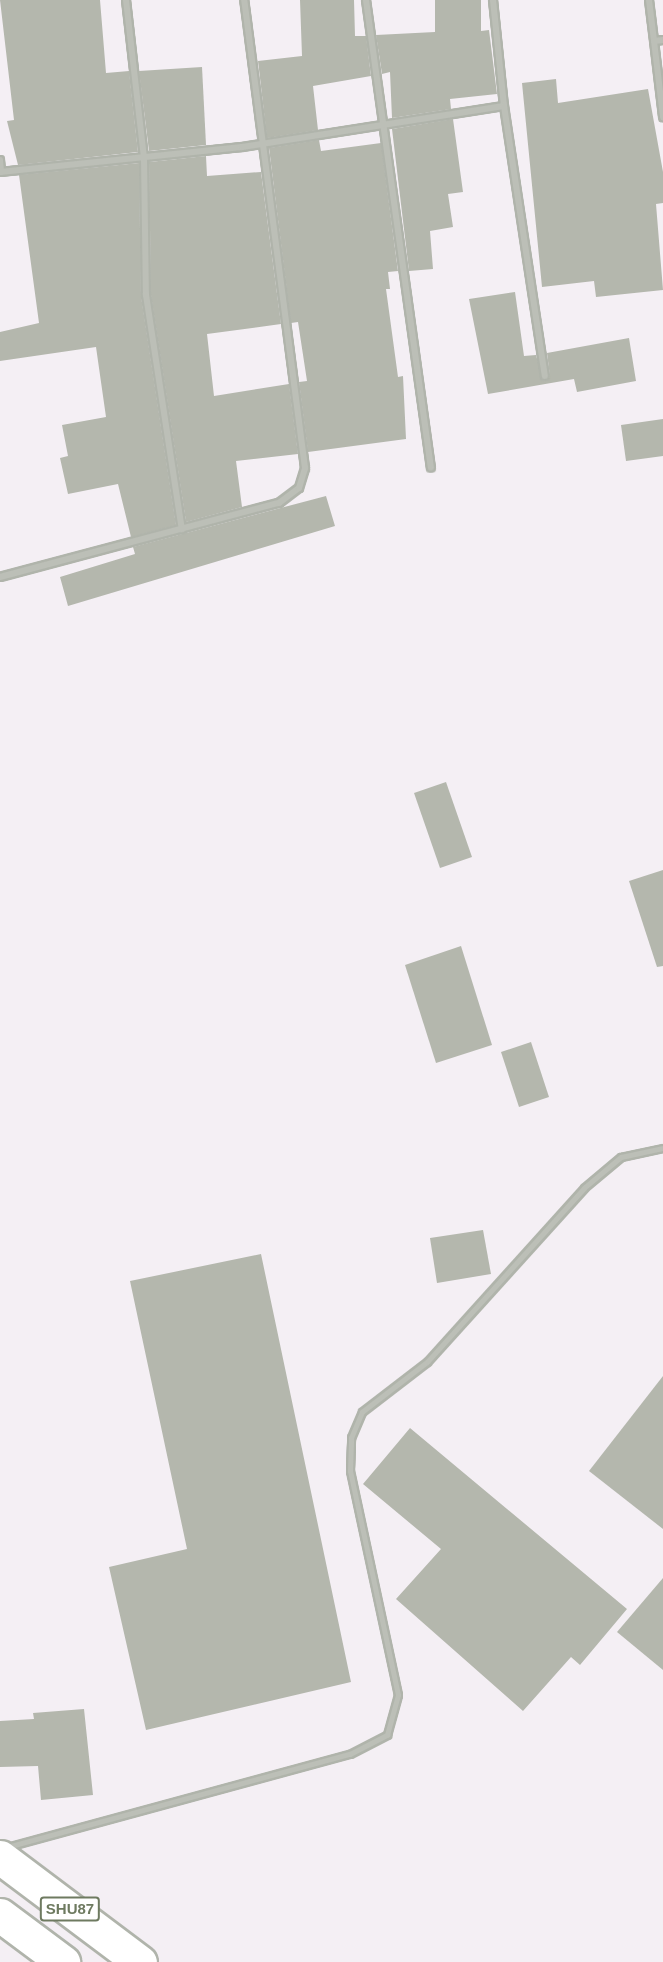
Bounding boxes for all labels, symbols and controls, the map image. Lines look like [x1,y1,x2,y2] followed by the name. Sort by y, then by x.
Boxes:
[38,1897,101,1921] road number: SHU87

